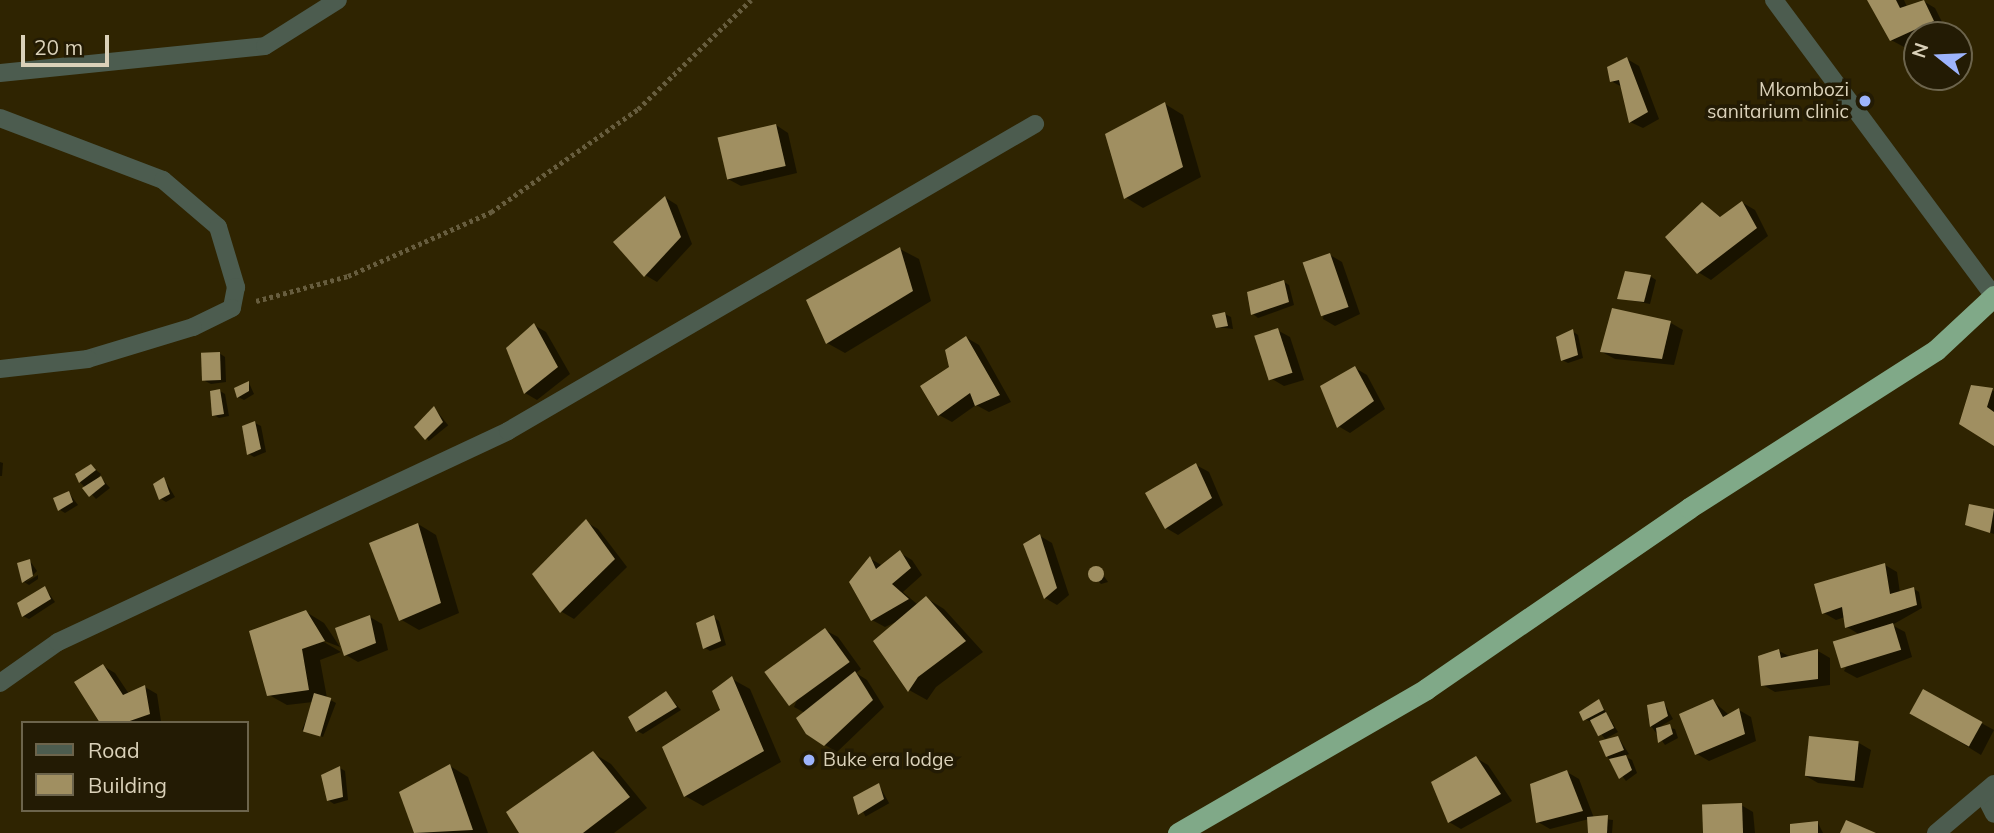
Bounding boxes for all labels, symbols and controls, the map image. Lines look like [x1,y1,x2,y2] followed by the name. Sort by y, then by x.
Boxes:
[24,21,112,65] scale bar
[1903,21,1973,91] north arrow
[34,34,83,60] text: 20 m
[1906,40,1934,61] text: N
[1707,79,1849,123] place label: Mkombozi sanitarium clinic
[1855,91,1875,111] marker: Mkombozi sanitarium clinic
[21,721,248,812] legend
[88,737,139,763] text: Road
[823,749,954,771] place label: Buke era lodge
[801,752,817,768] marker: Buke era lodge
[88,772,167,798] text: Building

